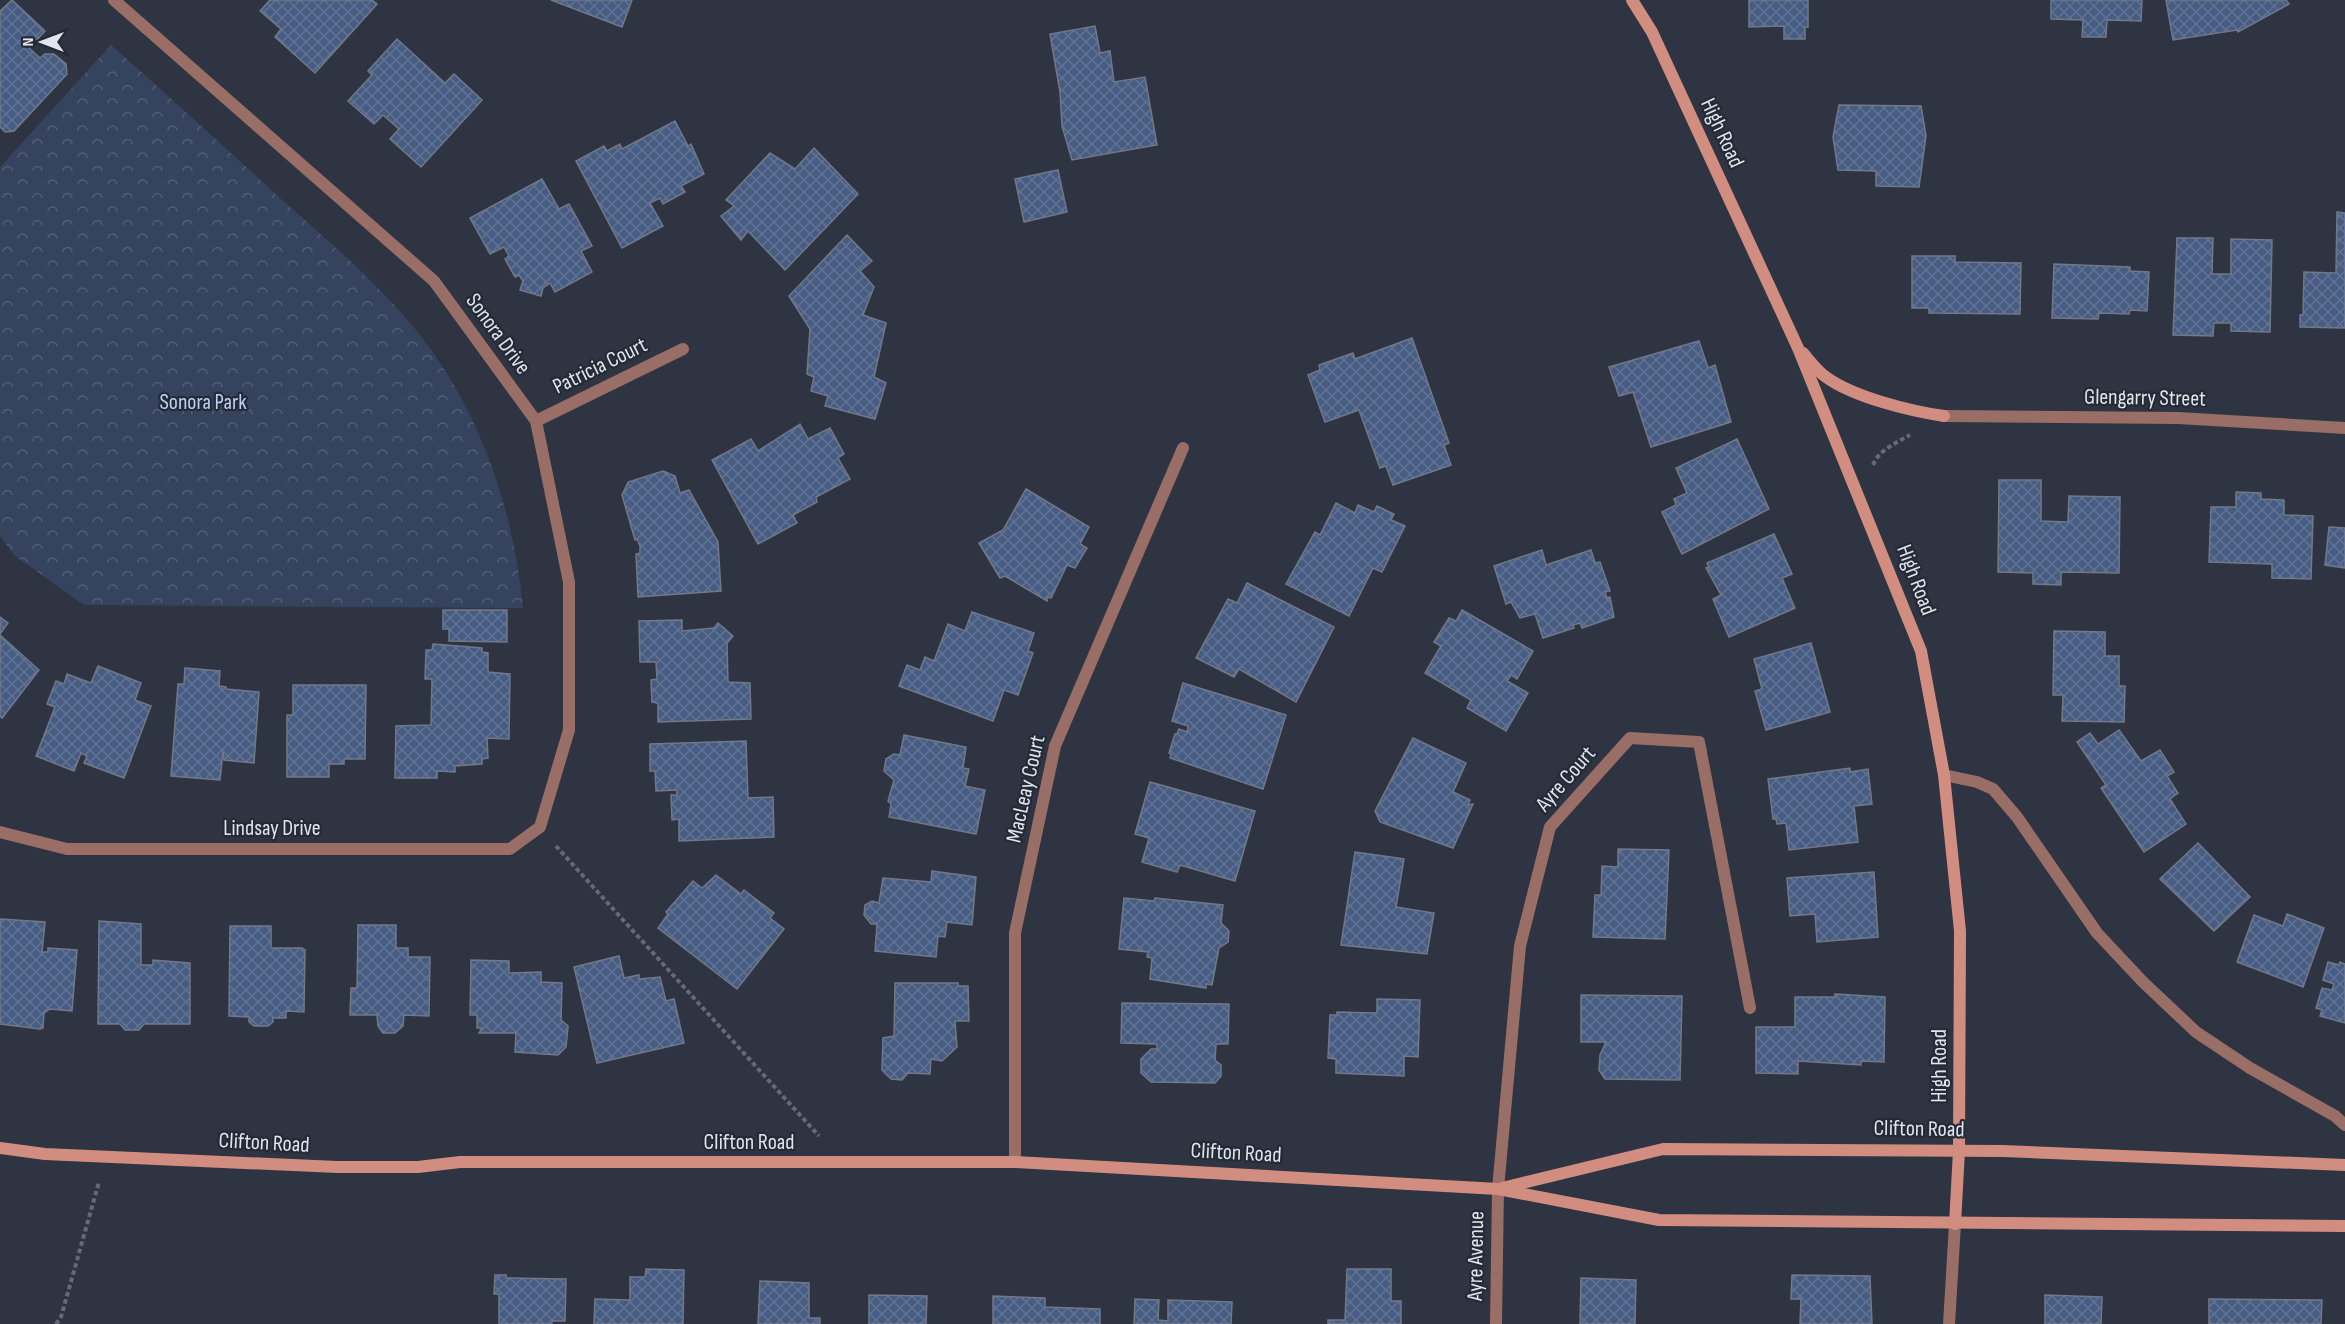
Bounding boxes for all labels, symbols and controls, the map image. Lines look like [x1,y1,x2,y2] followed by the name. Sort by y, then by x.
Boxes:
[12,12,72,72] north arrow
[19,38,38,46] text: N
[1694,94,1750,172] street label: High Road
[460,288,536,380] street label: Sonora Drive
[548,331,652,400] street label: Patricia Court
[2084,383,2206,413] street label: Glengarry Street
[159,389,247,416] park label: Sonora Park
[1890,541,1942,619] street label: High Road
[1001,732,1052,845] street label: MacLeay Court
[1530,740,1602,818] street label: Ayre Court
[223,815,321,842] street label: Lindsay Drive
[1926,1029,1953,1103] street label: High Road
[1873,1115,1965,1143] street label: Clifton Road
[218,1127,310,1159] street label: Clifton Road
[704,1129,794,1156] street label: Clifton Road
[1190,1137,1282,1169] street label: Clifton Road
[1462,1211,1490,1302] street label: Ayre Avenue

